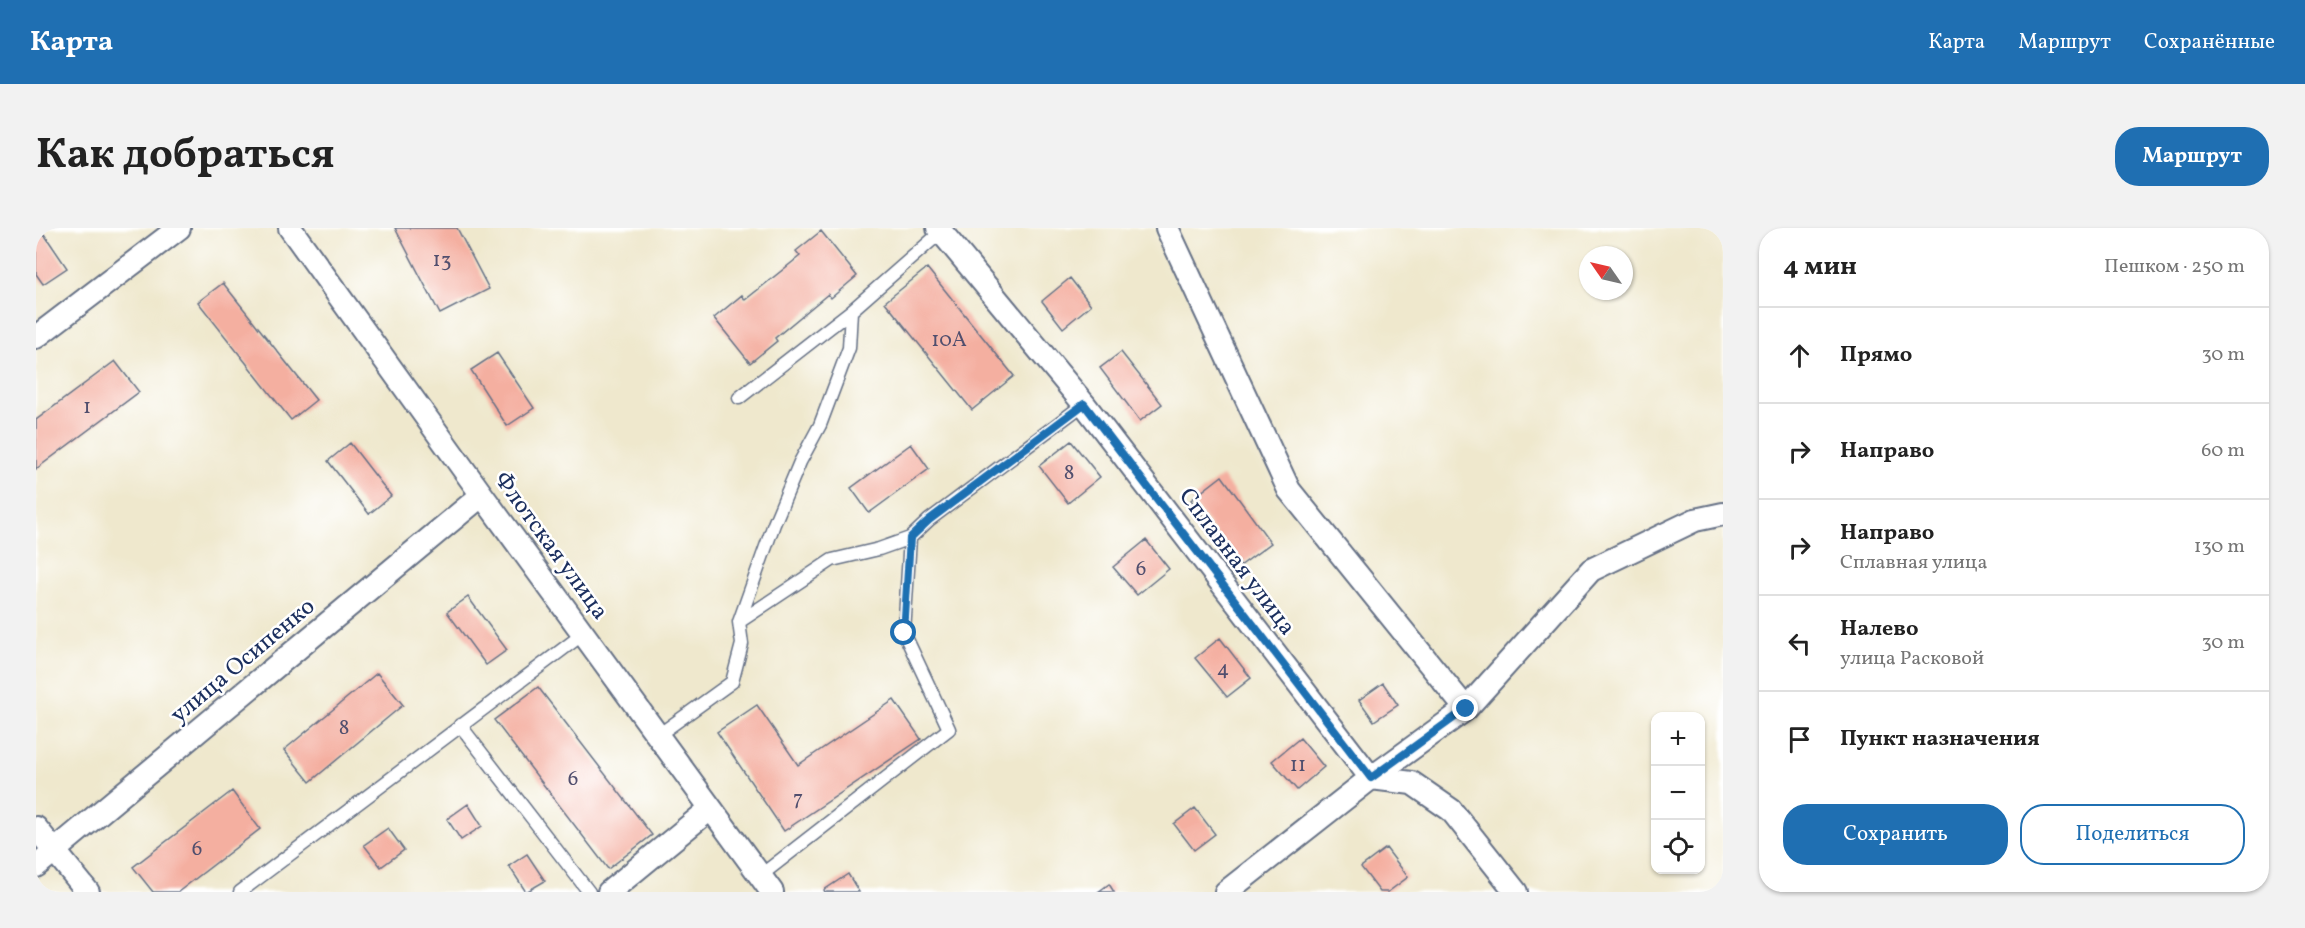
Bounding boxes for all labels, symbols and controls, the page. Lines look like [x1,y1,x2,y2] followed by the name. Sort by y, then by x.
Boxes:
[30,23,113,62] text: Карта
[1928,28,1985,57] text: Карта
[2018,28,2111,57] text: Маршрут
[2144,28,2275,57] text: Сохранённые
[36,127,335,186] text: Как добраться
[2115,127,2269,186] button: Маршрут
[433,246,451,275] house number: 13
[1579,246,1633,300] north arrow
[1783,249,1857,285] text: 4 мин
[2104,253,2245,281] text: Пешком · 250 m
[931,326,967,355] house number: 10А
[1783,339,1816,372] icon: ahead
[1840,340,1912,371] text: Прямо
[2201,341,2245,369] text: 30 m
[83,393,91,422] house number: 1
[1783,435,1816,468] icon: right
[1840,436,1934,467] text: Направо
[2201,437,2245,465] text: 60 m
[1064,459,1074,488] house number: 8
[485,465,616,627] street label: Флотская улица
[1170,481,1303,643] street label: Сплавная улица
[1840,518,1934,549] text: Направо
[1783,531,1816,564] icon: right
[2194,533,2245,561] text: 130 m
[1840,549,1987,577] text: Сплавная улица
[1136,555,1146,584] house number: 6
[164,591,323,732] street label: улица Осипенко
[1840,614,1919,645] text: Налево
[890,619,916,645] route start
[1783,627,1816,660] icon: left
[2201,629,2245,657] text: 30 m
[1840,645,1984,673] text: улица Расковой
[1217,655,1229,684] house number: 4
[1452,695,1478,721] route end
[1651,712,1705,874] map controls
[1651,712,1705,766] button: +
[339,714,349,743] house number: 8
[1783,723,1816,756] icon: arrive
[1840,724,2040,755] text: Пункт назначения
[1290,751,1306,780] house number: 11
[568,765,578,794] house number: 6
[1651,766,1705,820] button: −
[793,785,803,814] house number: 7
[1783,804,2008,865] button: Сохранить
[2020,804,2245,865] button: Поделиться
[1651,820,1705,874] button: locate
[192,835,202,864] house number: 6

